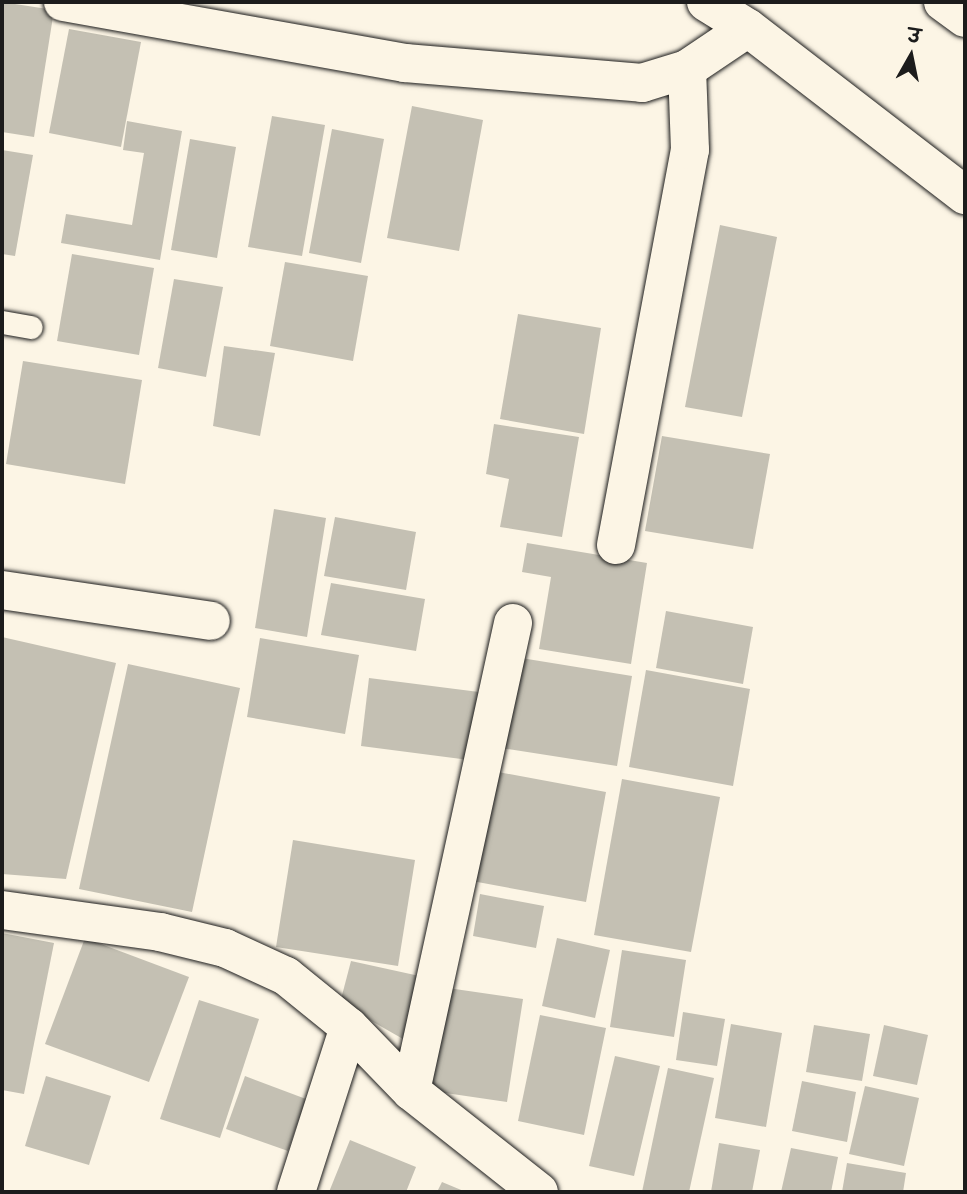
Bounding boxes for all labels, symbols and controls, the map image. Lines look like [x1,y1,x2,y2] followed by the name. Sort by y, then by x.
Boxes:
[876,21,946,91] north arrow
[906,22,922,48] text: उ

